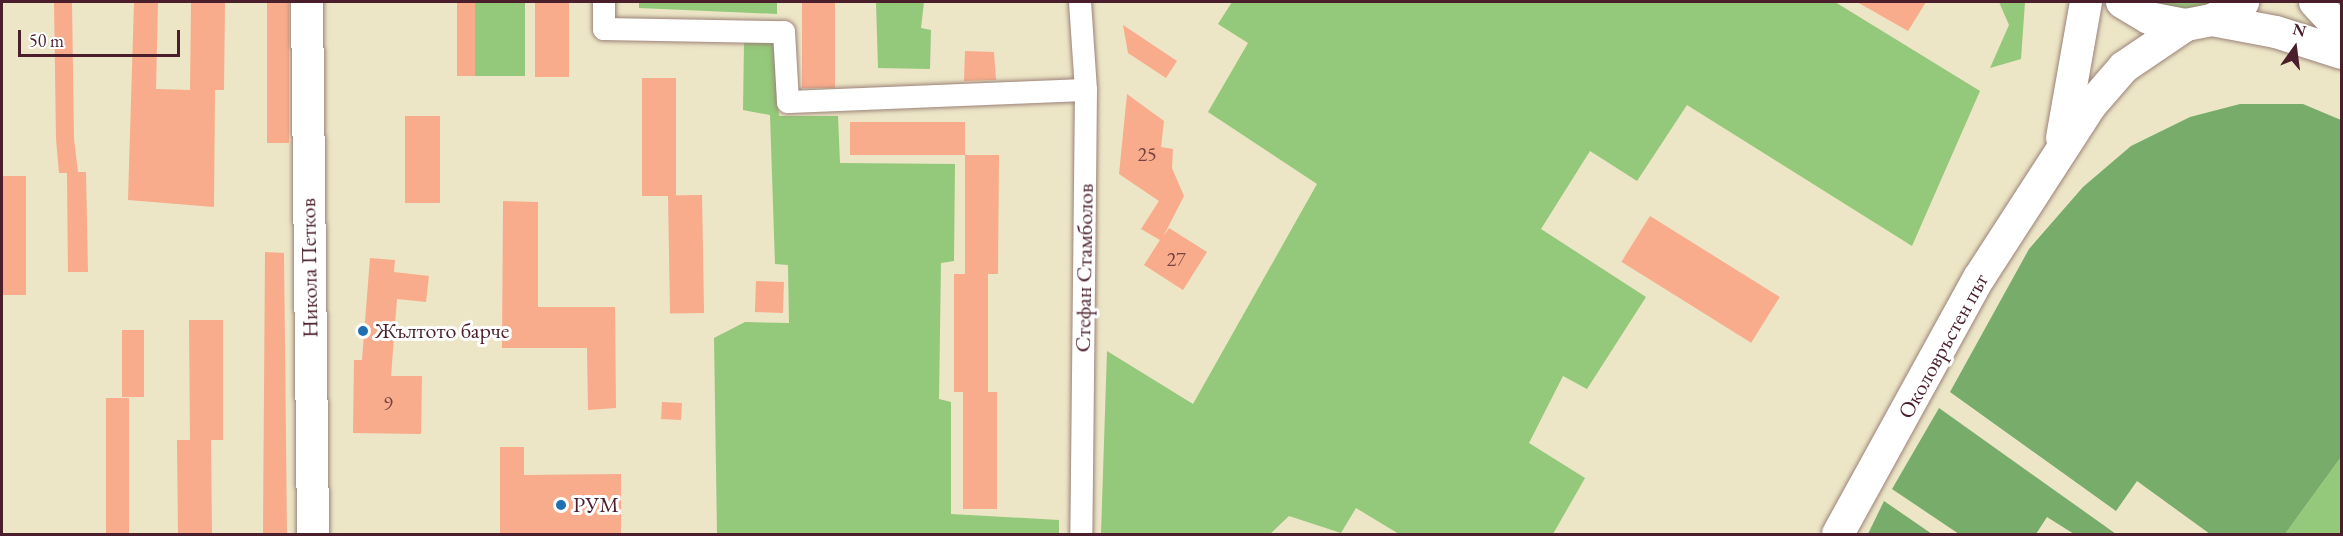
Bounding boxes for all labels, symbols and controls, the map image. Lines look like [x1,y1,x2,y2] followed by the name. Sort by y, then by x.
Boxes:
[21,18,183,56] scale bar
[2265,18,2325,78] north arrow
[2291,18,2308,42] text: N
[29,29,64,52] text: 50 m
[1137,142,1157,166] house number: 25
[1069,183,1099,353] street label: Стефан Стамболов
[295,198,323,338] street label: Никола Петков
[1166,247,1186,271] house number: 27
[1892,269,1994,423] street label: Околовръстен път
[375,318,509,344] place label: Жълтото барче
[356,324,370,338] marker: Жълтото барче
[383,391,393,415] house number: 9
[573,492,619,518] place label: РУМ
[554,498,568,512] marker: РУМ

